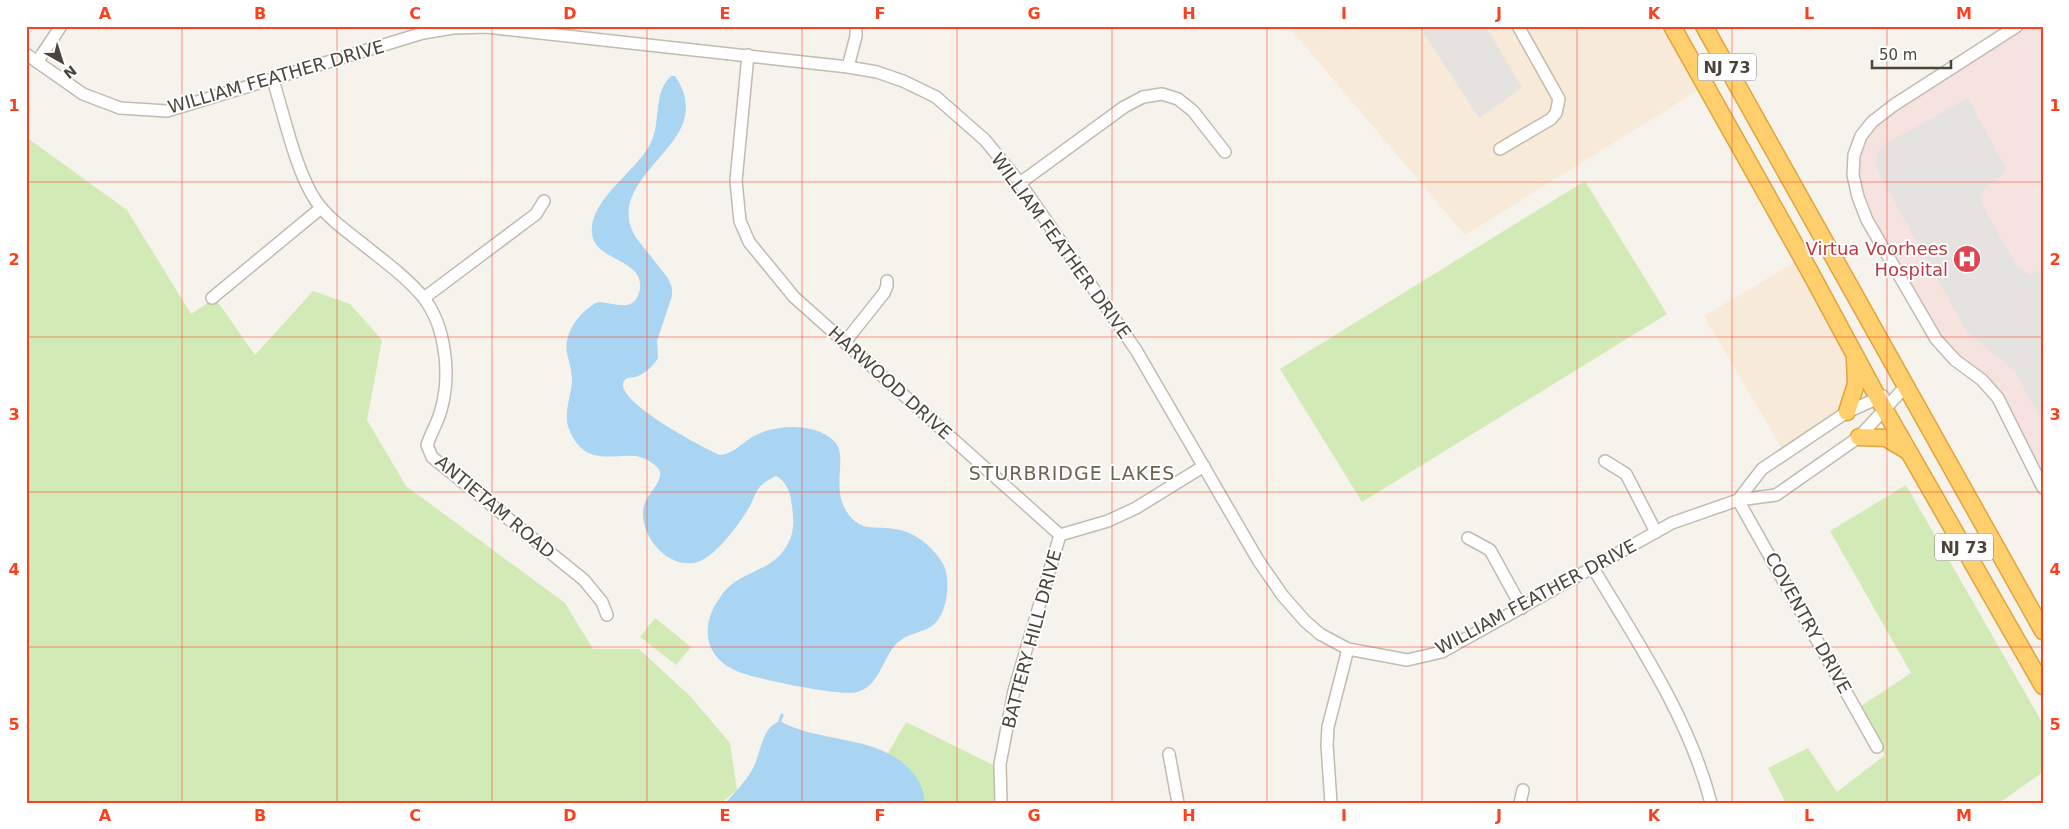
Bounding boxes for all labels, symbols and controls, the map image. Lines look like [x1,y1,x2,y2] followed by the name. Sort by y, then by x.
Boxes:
[99,4,112,23] text: A
[254,4,266,23] text: B
[409,4,421,23] text: C
[563,4,577,23] text: D
[720,4,730,23] text: E
[875,4,885,23] text: F
[1027,4,1041,23] text: G
[1182,4,1196,23] text: H
[1341,4,1347,23] text: I
[1495,4,1502,23] text: J
[1648,4,1661,23] text: K
[1804,4,1814,23] text: L
[1956,4,1972,23] text: M
[165,36,387,118] street label: WILLIAM FEATHER DRIVE
[38,38,88,88] north arrow
[1872,38,1950,70] scale bar
[1879,46,1917,64] text: 50 m
[1698,54,1756,80] road number: NJ 73
[61,62,80,82] text: N
[8,96,20,115] text: 1
[2049,96,2061,115] text: 1
[987,149,1136,343] street label: WILLIAM FEATHER DRIVE
[1806,238,1948,280] place label: Virtua Voorhees Hospital
[1952,244,1982,274] hospital icon: Virtua Voorhees Hospital
[8,250,20,269] text: 2
[2049,250,2061,269] text: 2
[824,322,956,444] street label: HARWOOD DRIVE
[8,405,20,424] text: 3
[2049,405,2061,424] text: 3
[431,451,559,563] street label: ANTIETAM ROAD
[969,462,1175,484] district label: STURBRIDGE LAKES
[1935,534,1993,560] road number: NJ 73
[1432,535,1640,658] street label: WILLIAM FEATHER DRIVE
[998,547,1066,731] street label: BATTERY HILL DRIVE
[1761,549,1856,697] street label: COVENTRY DRIVE
[8,560,20,579] text: 4
[2049,560,2061,579] text: 4
[8,715,20,734] text: 5
[2049,715,2061,734] text: 5
[99,806,112,825] text: A
[254,806,266,825] text: B
[409,806,421,825] text: C
[563,806,577,825] text: D
[720,806,730,825] text: E
[875,806,885,825] text: F
[1027,806,1041,825] text: G
[1182,806,1196,825] text: H
[1341,806,1347,825] text: I
[1495,806,1502,825] text: J
[1648,806,1661,825] text: K
[1804,806,1814,825] text: L
[1956,806,1972,825] text: M

